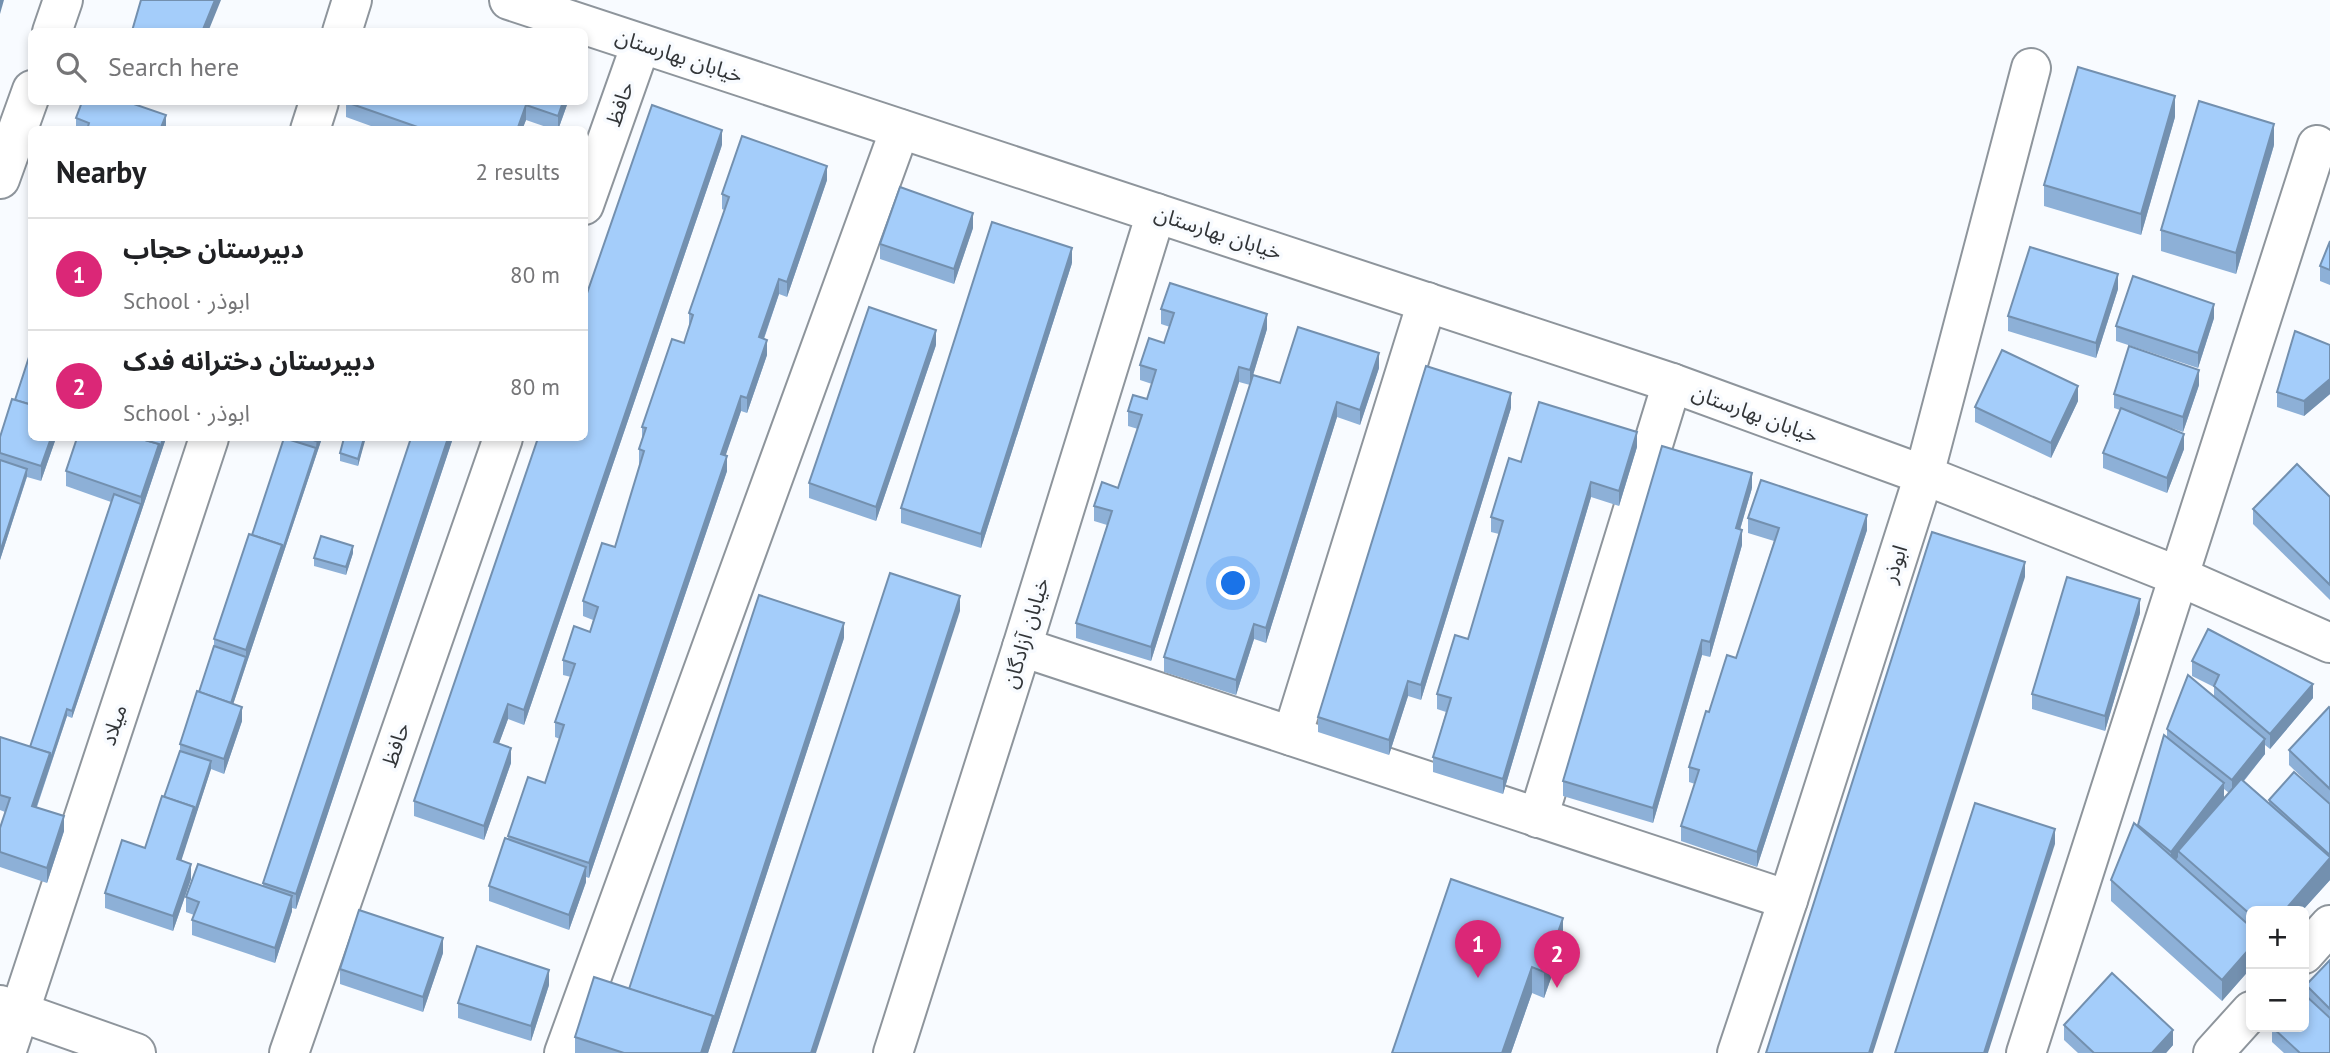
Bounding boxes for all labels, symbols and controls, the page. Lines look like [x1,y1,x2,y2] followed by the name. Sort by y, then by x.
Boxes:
[612,22,746,89] street label: خیابان بهارستان
[28,28,588,105] search box
[52,48,90,86] icon: search
[108,50,239,83] text: Search here
[599,78,640,130] street label: حافظ
[56,152,146,191] text: Nearby
[476,157,560,186] text: 2 results
[1151,199,1285,266] street label: خیابان بهارستان
[123,232,304,265] text: دبیرستان حجاب
[72,260,86,289] text: 1
[510,260,560,289] text: 80 m
[123,286,250,315] text: School · ابوذر
[123,344,375,377] text: دبیرستان دخترانه فدک
[72,372,86,401] text: 2
[510,372,560,401] text: 80 m
[1688,378,1822,449] street label: خیابان بهارستان
[123,398,250,427] text: School · ابوذر
[1875,541,1913,587] street label: ابوذر
[1216,566,1250,600] your location
[996,574,1055,691] street label: خیابان آزادگان
[94,701,133,749] street label: میلاد
[375,719,416,771] street label: حافظ
[2246,906,2309,1032] map controls
[2246,906,2309,969] button: +
[1455,920,1501,978] pin: 1
[1534,930,1580,988] pin: 2
[2246,969,2309,1032] button: −

